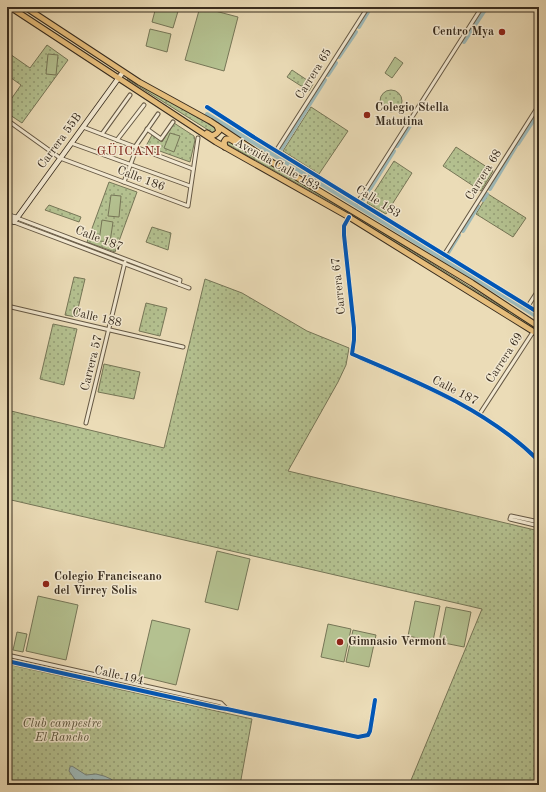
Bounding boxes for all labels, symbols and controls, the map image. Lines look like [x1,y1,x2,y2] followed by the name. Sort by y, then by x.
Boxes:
[432,26,494,38] place label: Centro Mya
[497,27,507,37] marker: Centro Mya
[293,46,334,102] street label: Carrera 65
[375,102,449,128] place label: Colegio Stella Matutina
[35,110,84,171] street label: Carrera 55B
[362,110,372,120] marker: Colegio Stella Matutina
[232,137,322,193] street label: Avenida Calle 183
[97,142,161,158] district label: GÜICANI
[464,147,504,203] street label: Carrera 68
[115,164,167,194] street label: Calle 186
[354,184,402,220] street label: Calle 183
[73,224,125,254] street label: Calle 187
[330,257,348,315] street label: Carrera 67
[71,307,123,330] street label: Calle 188
[484,331,526,385] street label: Carrera 69
[78,333,105,392] street label: Carrera 57
[430,374,480,408] street label: Calle 187
[54,571,162,597] place label: Colegio Franciscano del Virrey Solis
[41,579,51,589] marker: Colegio Franciscano del Virrey Solis
[348,636,447,648] place label: Gimnasio Vermont
[335,637,345,647] marker: Gimnasio Vermont
[93,665,145,688] street label: Calle 194
[22,718,102,744] park label: Club campestre El Rancho

